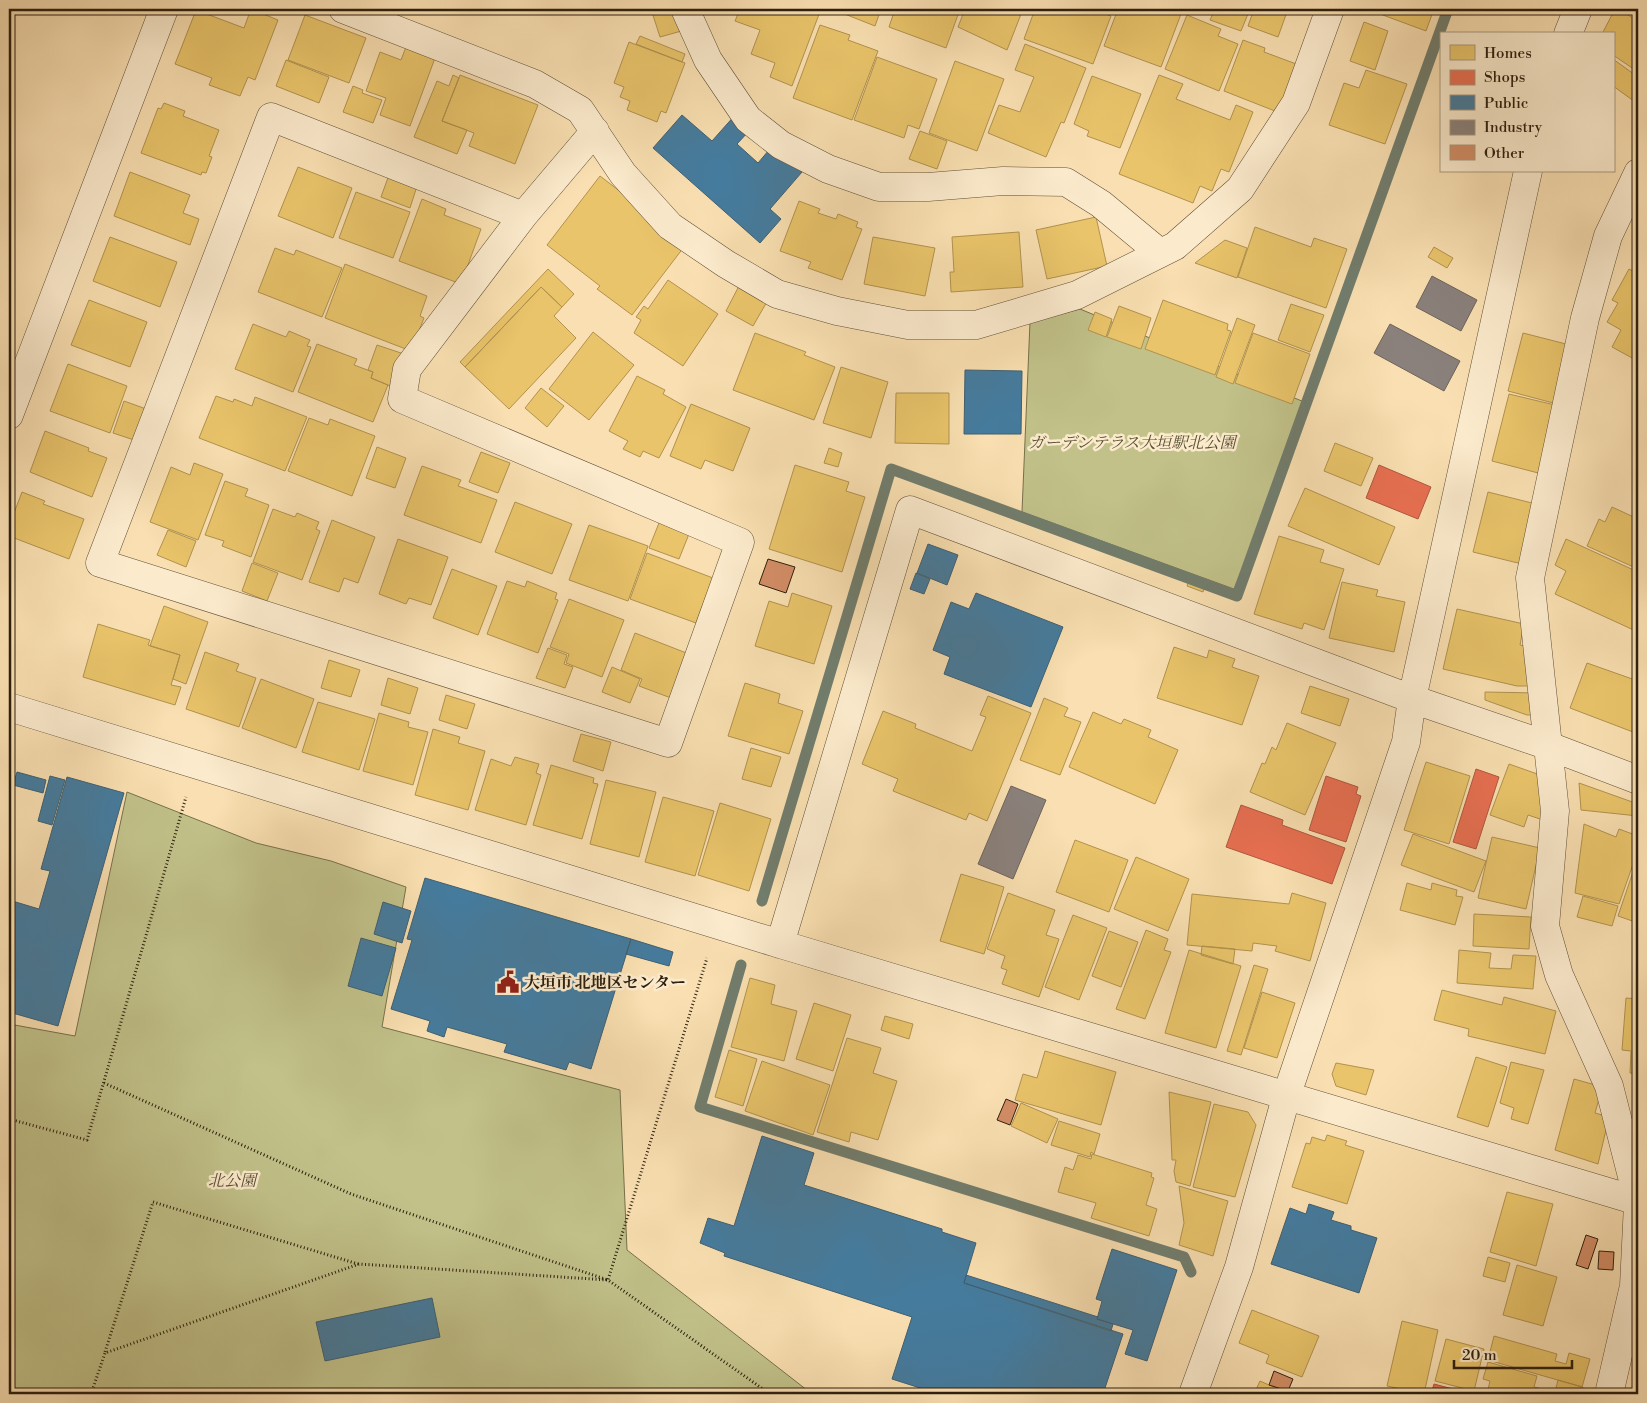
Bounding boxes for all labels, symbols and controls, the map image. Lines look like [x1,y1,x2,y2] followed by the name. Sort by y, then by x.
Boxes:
[1440,32,1614,172] legend
[1484,44,1532,63] text: Homes
[1484,68,1525,87] text: Shops
[1484,94,1528,113] text: Public
[1484,118,1543,137] text: Industry
[1484,144,1525,163] text: Other
[1028,433,1239,453] park label: ガーデンテラス大垣駅北公園
[495,969,521,995] public building icon: 大垣市 北地区センター
[524,973,686,993] place label: 大垣市 北地区センター
[208,1171,259,1191] park label: 北公園
[1454,1338,1572,1370] scale bar
[1462,1346,1497,1365] text: 20 m

